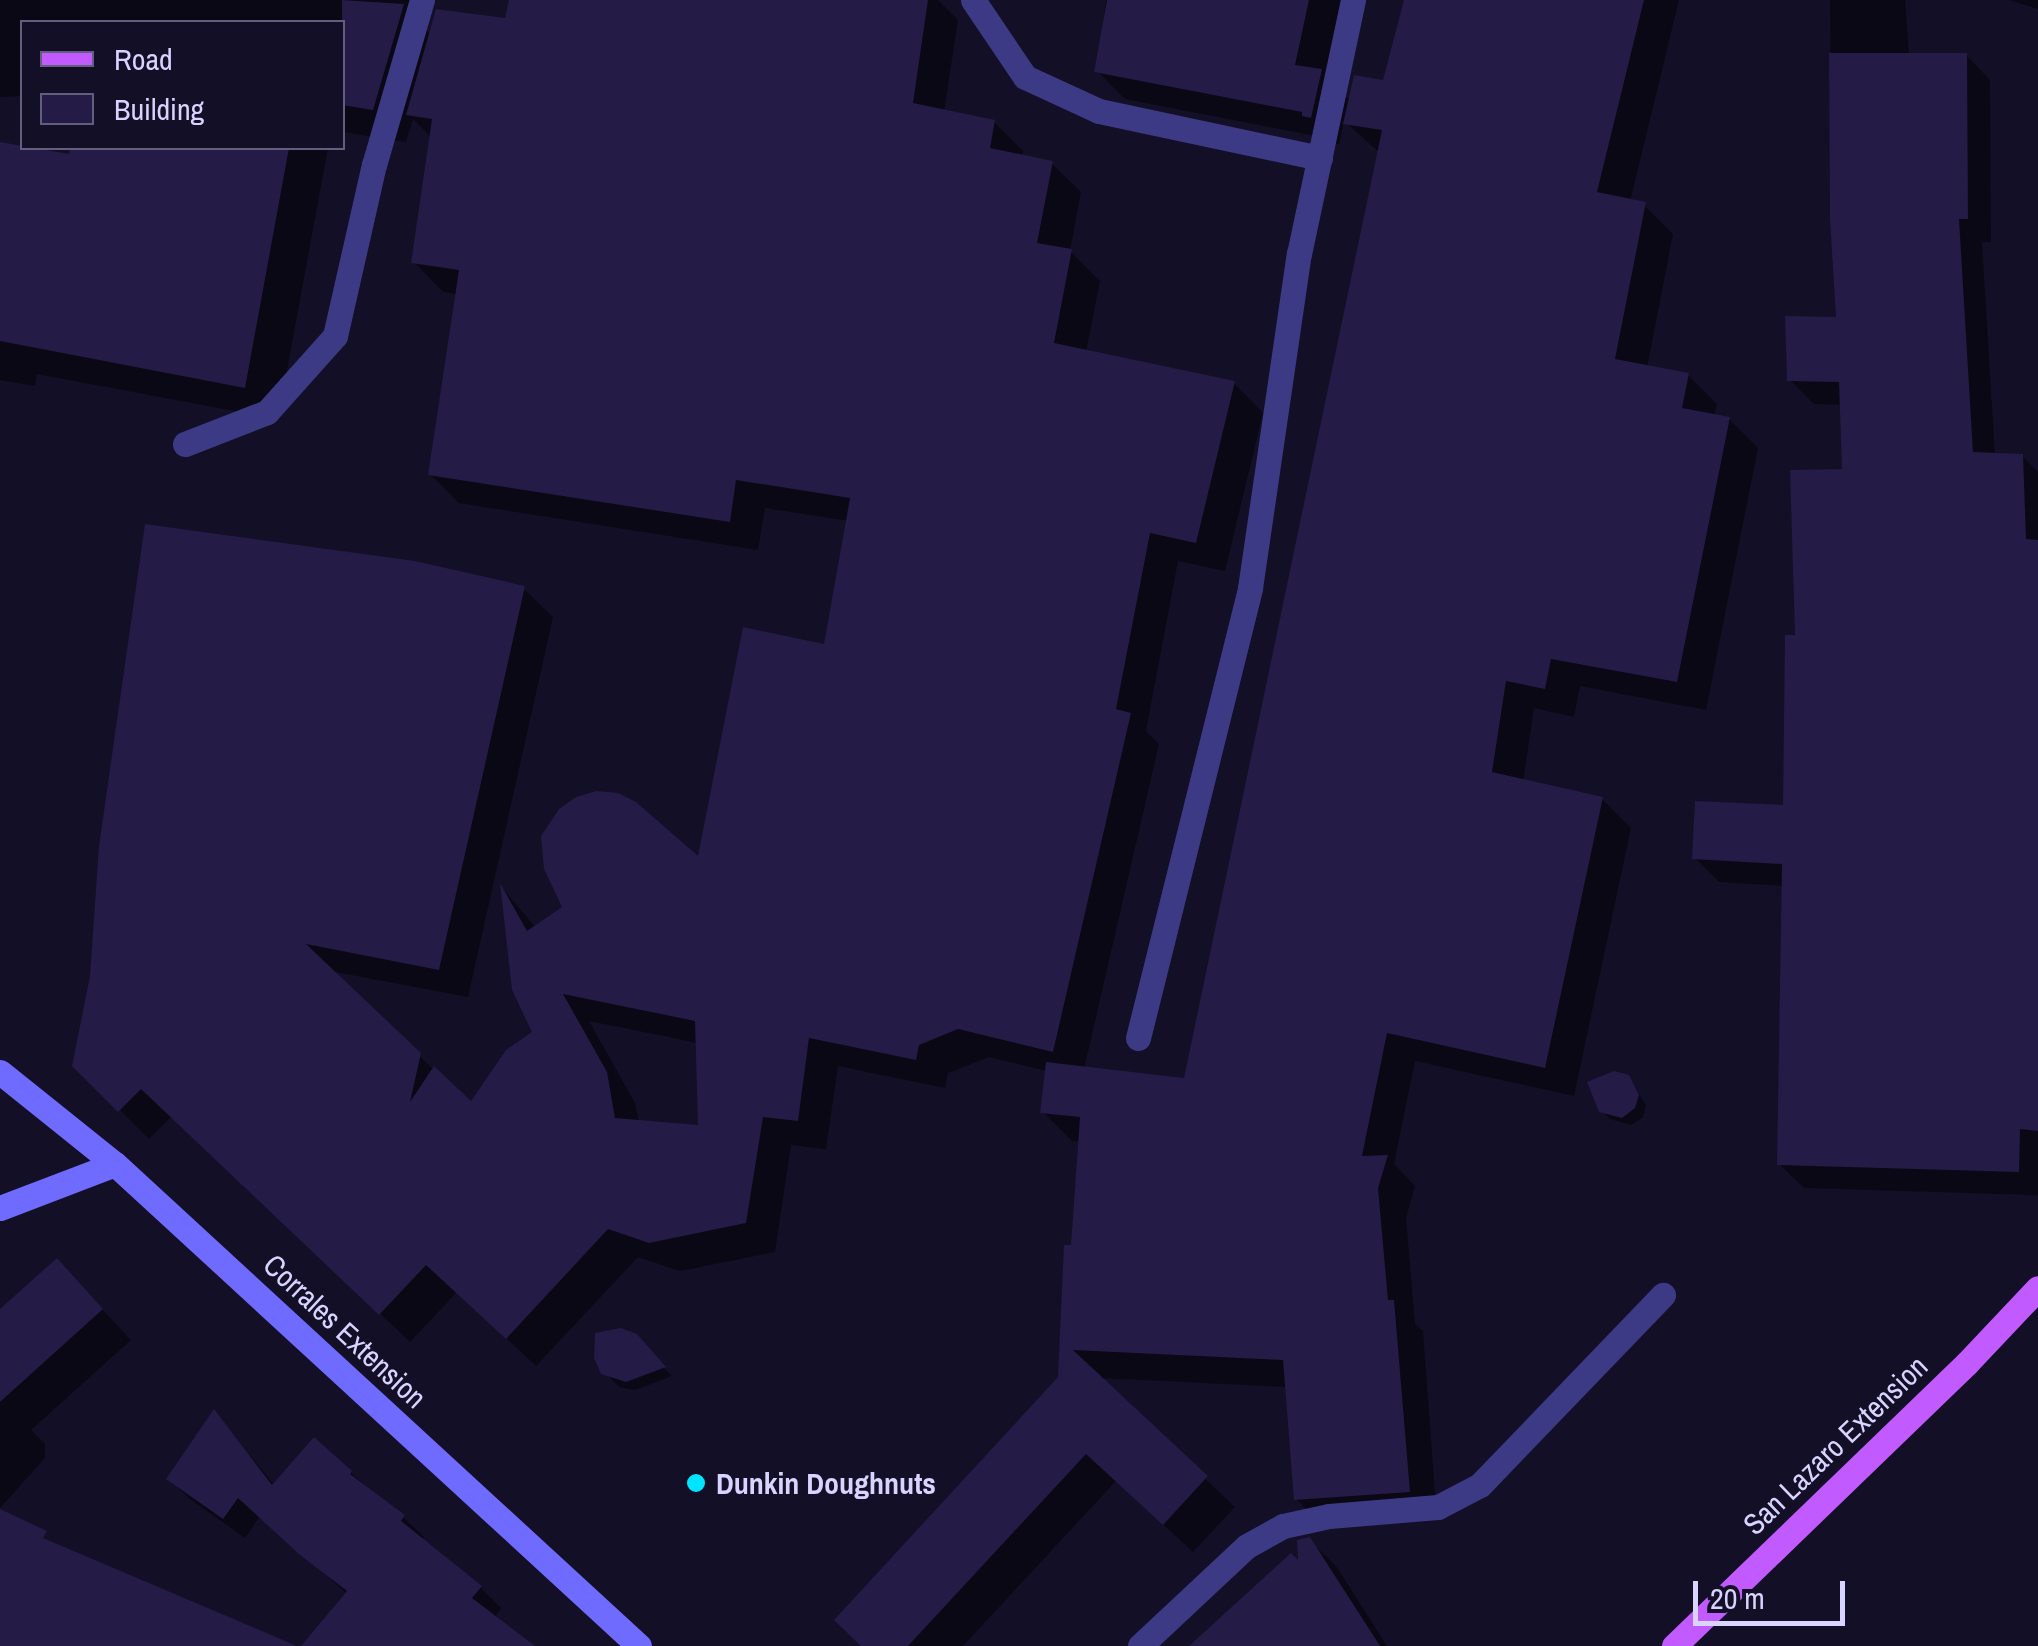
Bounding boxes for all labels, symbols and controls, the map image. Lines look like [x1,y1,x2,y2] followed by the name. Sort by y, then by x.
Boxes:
[20,20,345,150] legend
[114,39,173,79] text: Road
[114,89,204,129] text: Building
[256,1247,434,1415] street label: Corrales Extension
[1735,1348,1935,1542] street label: San Lazaro Extension
[716,1465,936,1501] place label: Dunkin Doughnuts
[685,1472,707,1494] marker: Dunkin Doughnuts
[1698,1561,1850,1623] scale bar
[1710,1578,1765,1618] text: 20 m

